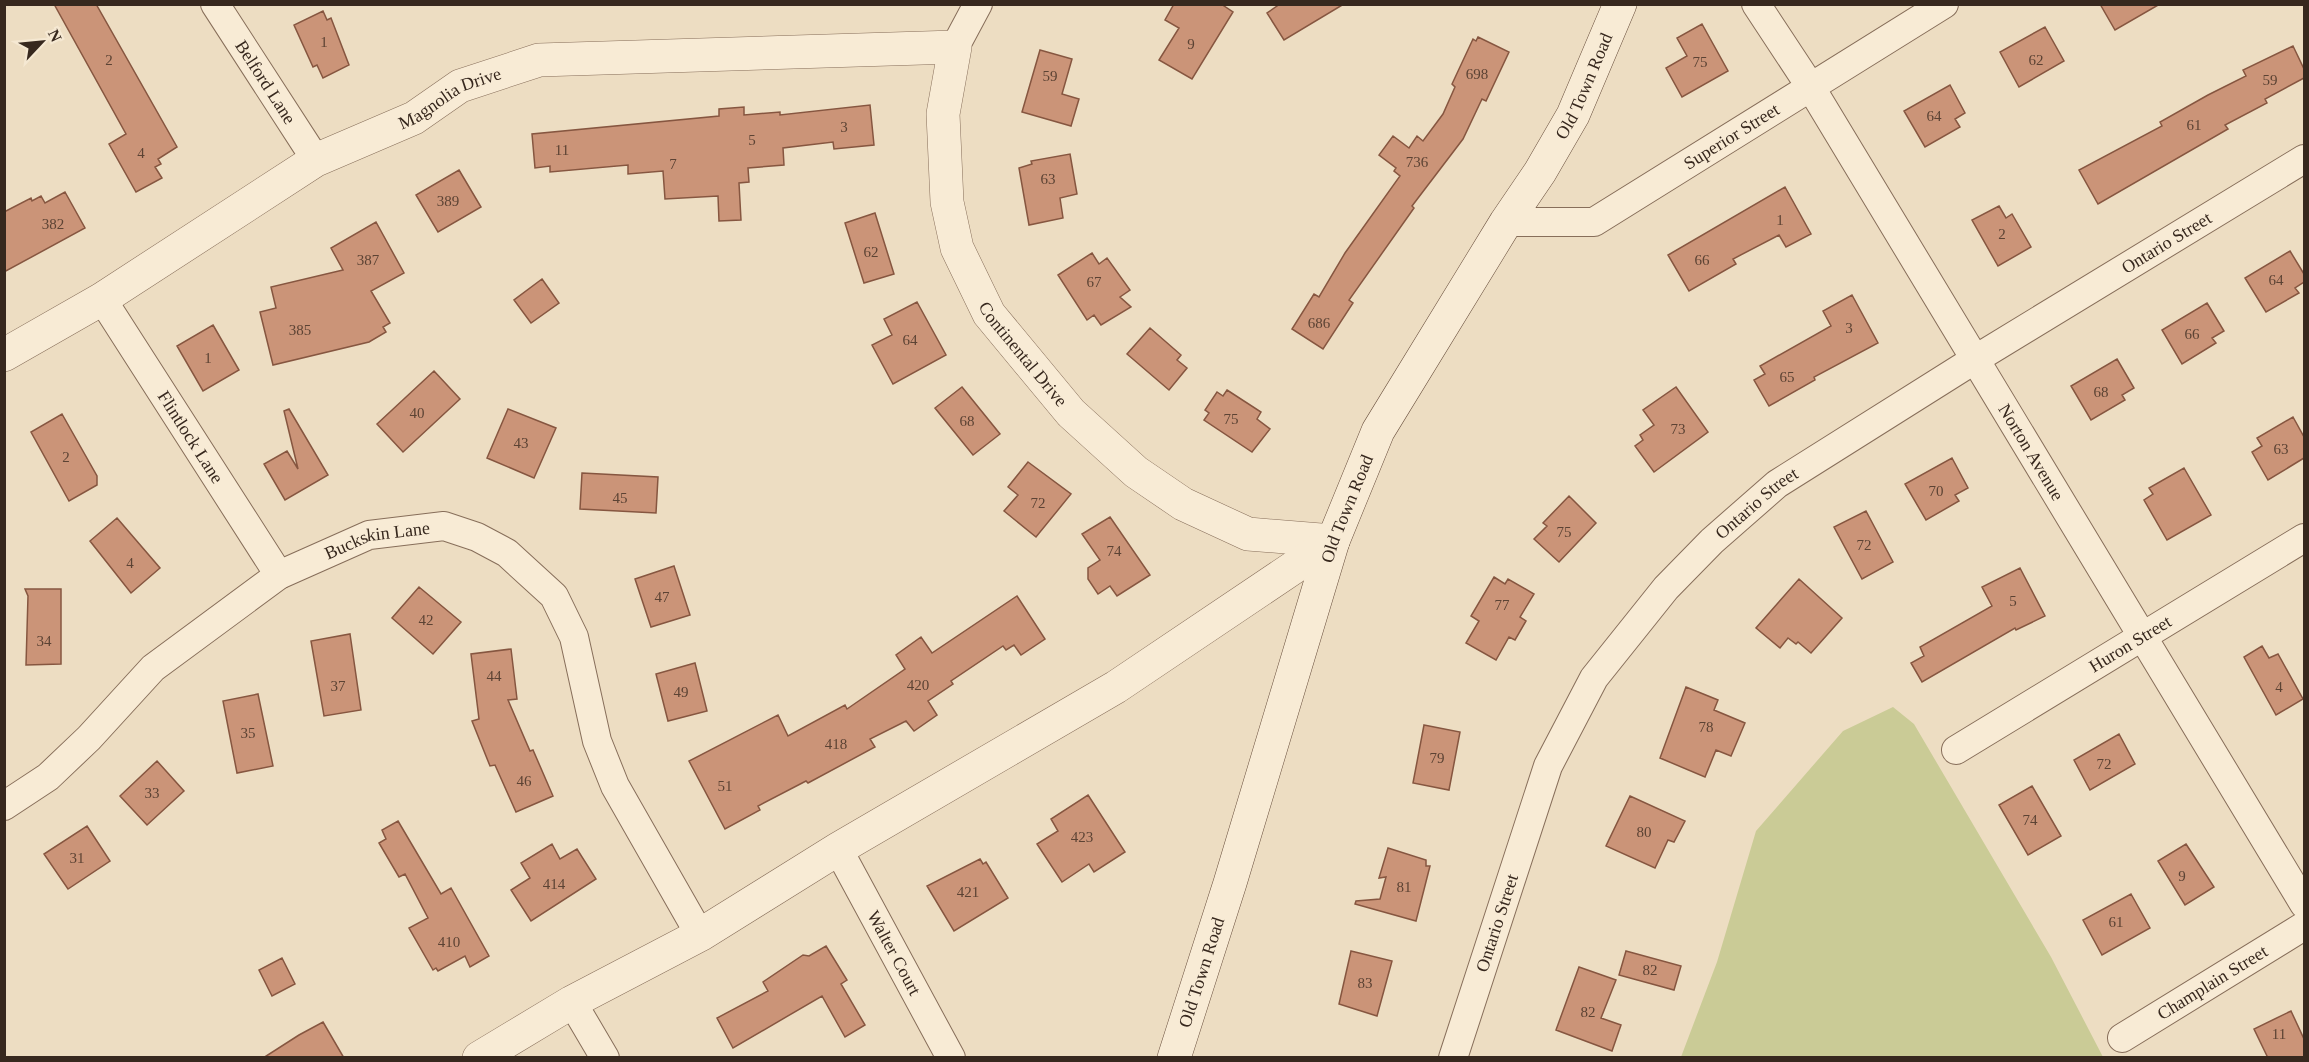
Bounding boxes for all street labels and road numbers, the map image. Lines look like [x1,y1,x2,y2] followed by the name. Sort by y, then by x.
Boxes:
[1551,30,1617,143] street label: Old Town Road
[231,37,300,128] street label: Belford Lane
[395,63,504,133] street label: Magnolia Drive
[1680,99,1783,174] street label: Superior Street
[2118,208,2215,278] street label: Ontario Street
[975,298,1071,411] street label: Continental Drive
[154,387,227,487] street label: Flintlock Lane
[1994,400,2068,504] street label: Norton Avenue
[1317,452,1377,565] street label: Old Town Road
[1711,463,1802,543] street label: Ontario Street
[322,518,431,563] street label: Buckskin Lane
[2085,611,2175,676] street label: Huron Street
[1472,872,1522,974] street label: Ontario Street
[863,907,925,999] street label: Walter Court
[1174,915,1228,1030] street label: Old Town Road
[2154,941,2271,1024] street label: Champlain Street

